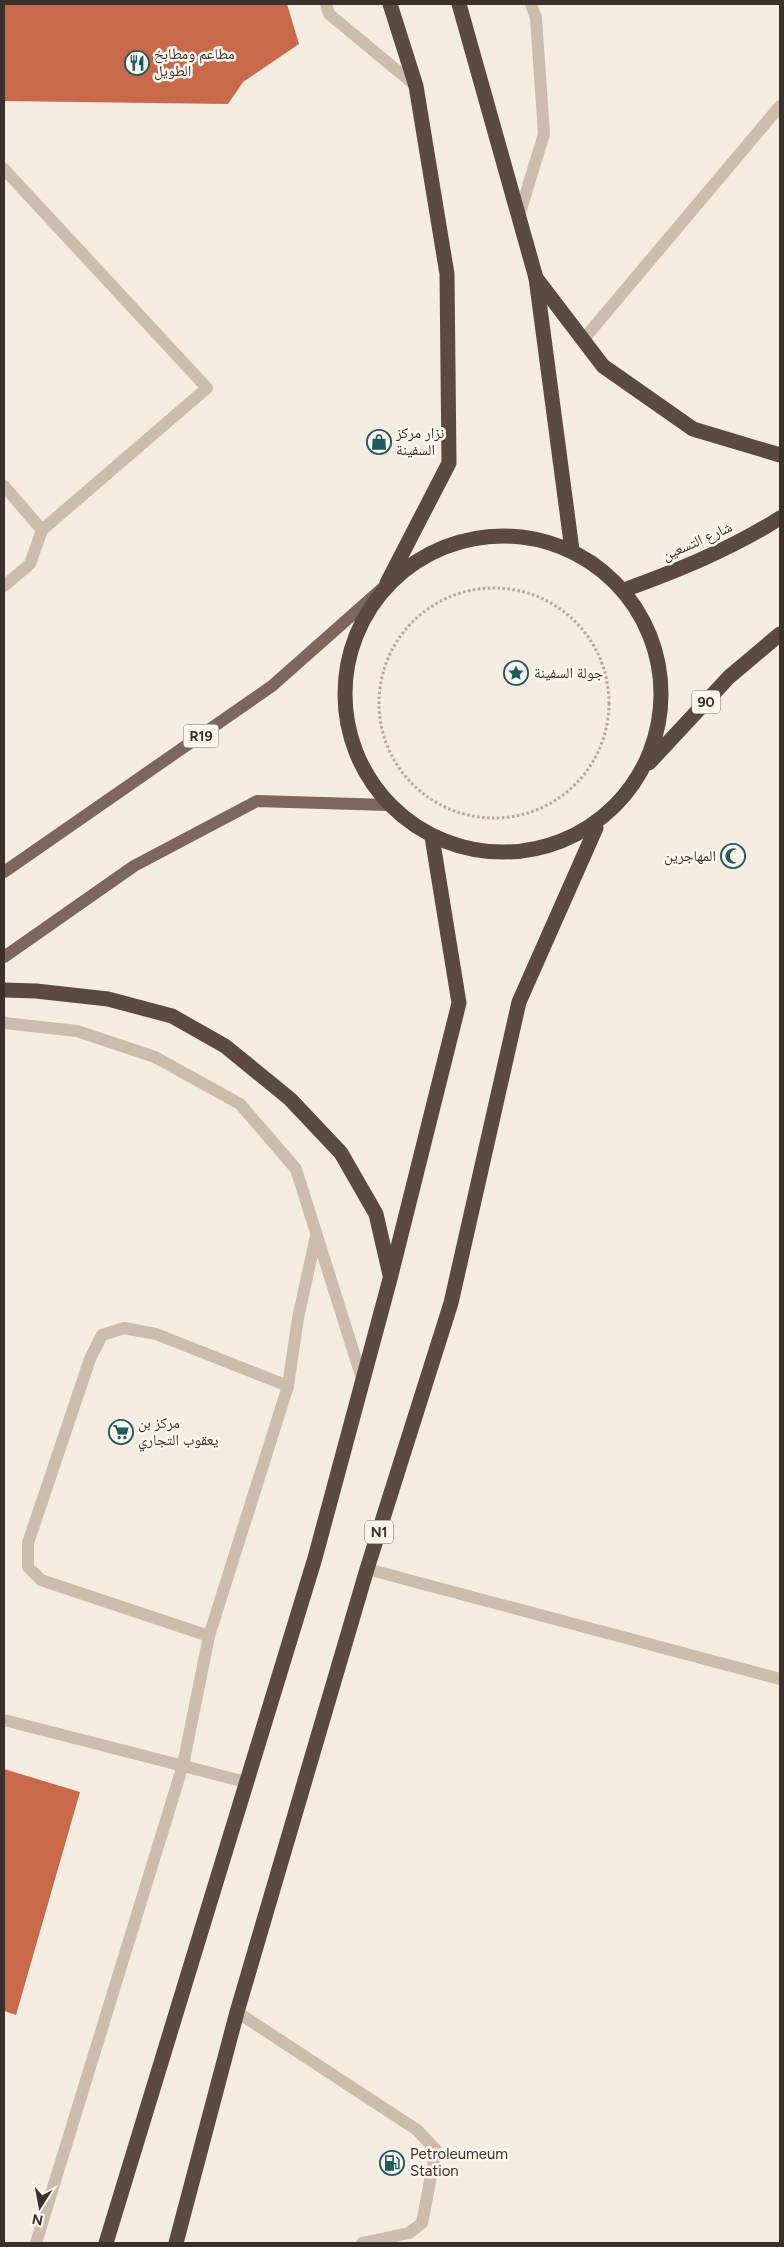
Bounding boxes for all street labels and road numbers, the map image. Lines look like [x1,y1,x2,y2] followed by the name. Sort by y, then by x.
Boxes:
[659,518,735,565] street label: شارع التسعين
[692,690,720,714] road number: 90
[184,724,218,748] road number: R19
[365,1520,393,1544] road number: N1

